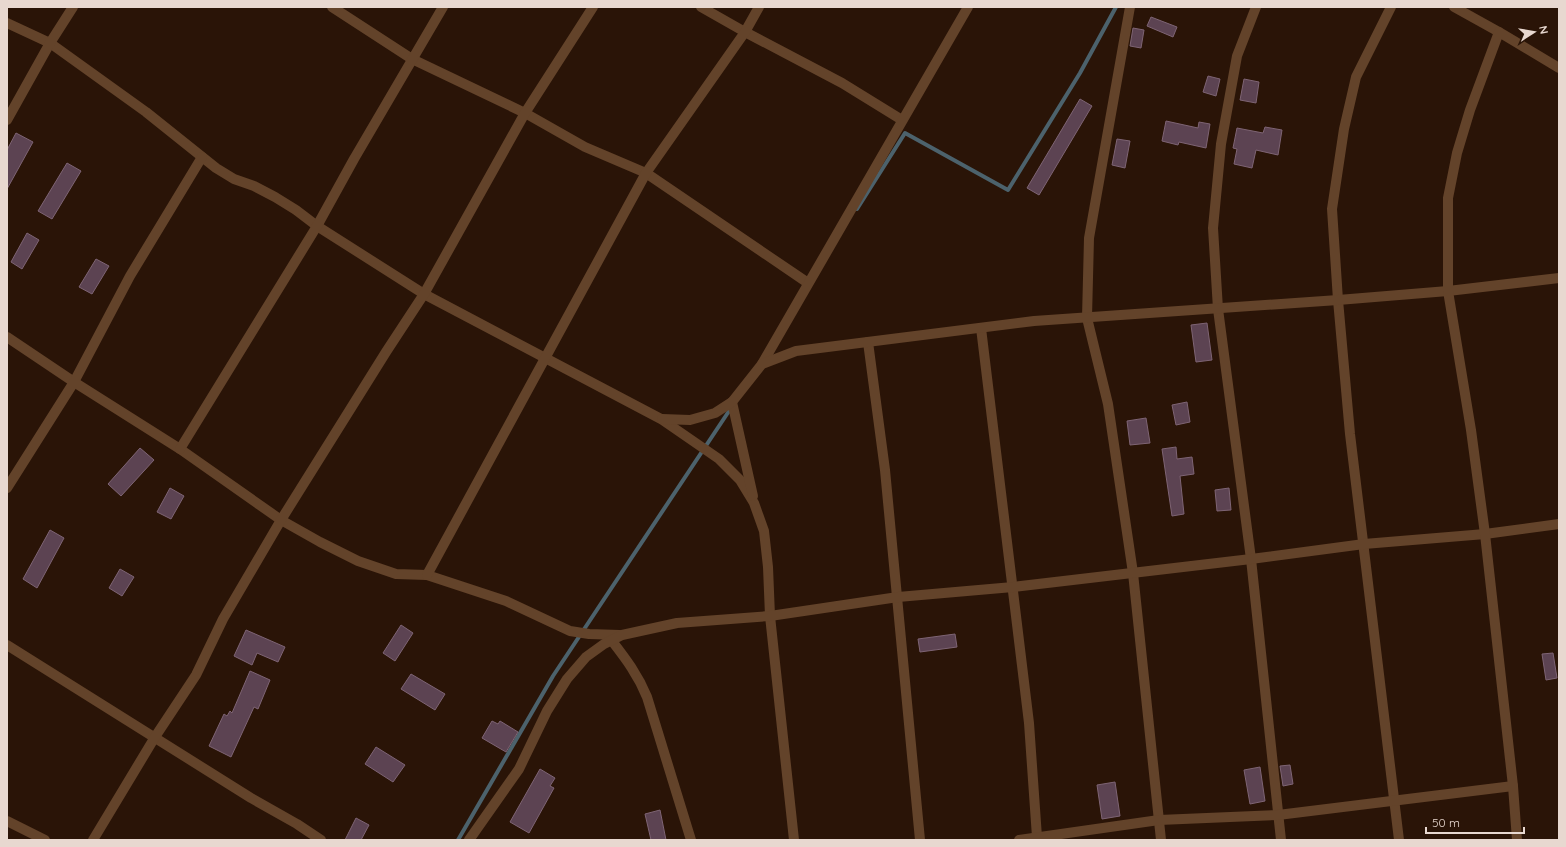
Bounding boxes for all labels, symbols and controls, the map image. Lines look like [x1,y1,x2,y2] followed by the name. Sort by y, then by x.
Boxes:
[1514,12,1554,52] north arrow
[1536,25,1551,35] text: N
[1426,809,1524,835] scale bar
[1432,815,1460,830] text: 50 m

